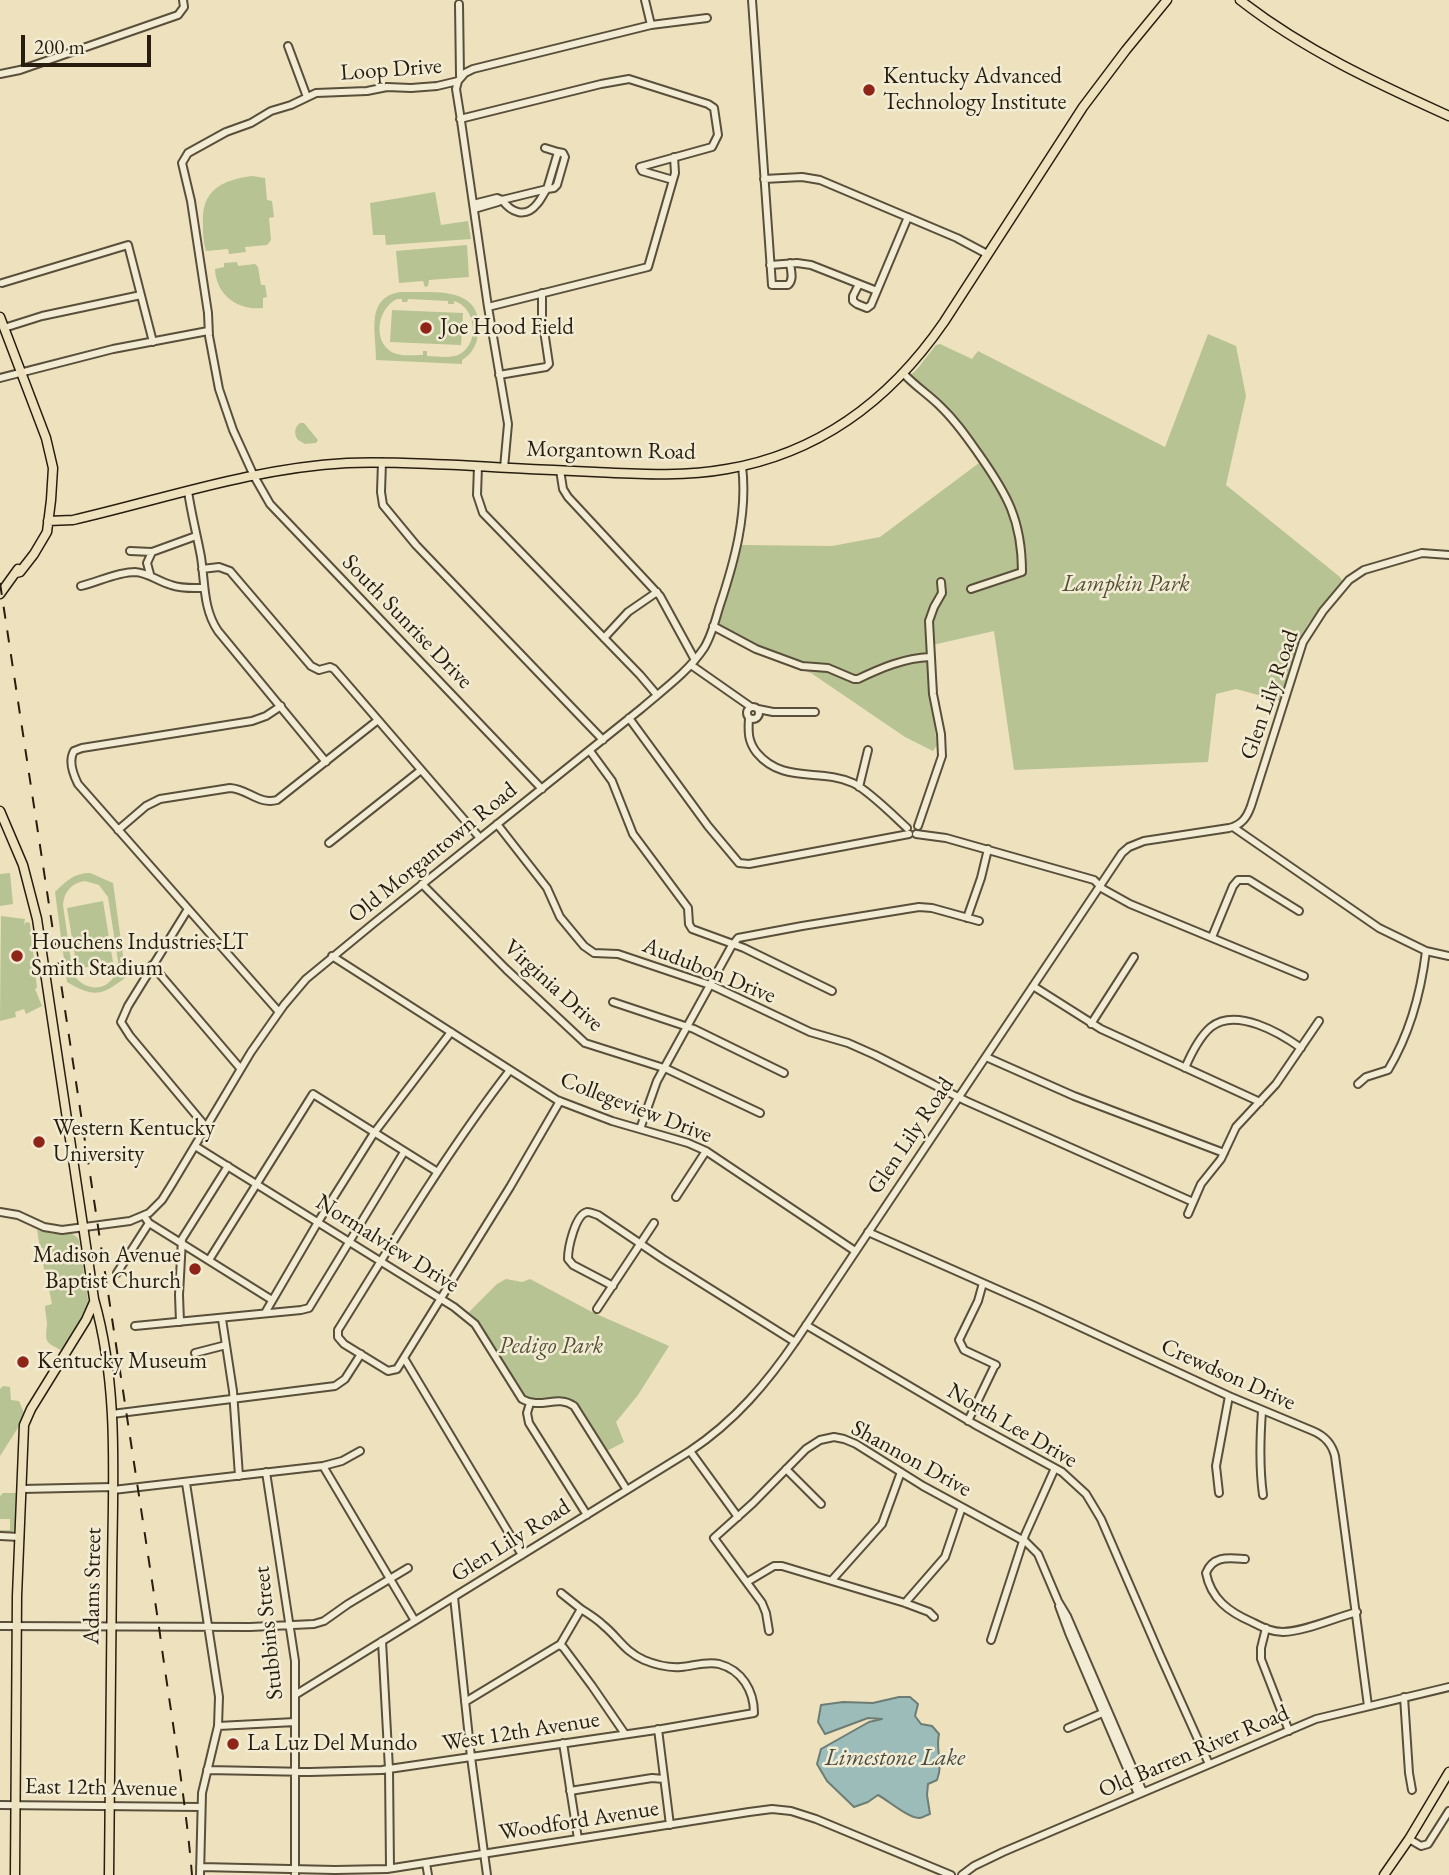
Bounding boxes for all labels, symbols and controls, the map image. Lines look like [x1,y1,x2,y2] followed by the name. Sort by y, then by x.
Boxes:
[24,21,154,65] scale bar
[34,33,85,60] text: 200 m
[339,53,443,87] street label: Loop Drive
[883,63,1066,117] place label: Kentucky Advanced Technology Institute
[861,82,877,98] marker: Kentucky Advanced Technology Institute
[440,314,574,342] place label: Joe Hood Field
[418,320,434,336] marker: Joe Hood Field
[526,436,696,466] street label: Morgantown Road
[336,549,478,695] street label: South Sunrise Drive
[1062,571,1190,599] park label: Lampkin Park
[1235,626,1305,764] street label: Glen Lily Road
[343,777,523,929] street label: Old Morgantown Road
[31,929,248,983] place label: Houchens Industries-LT Smith Stadium
[639,932,779,1010] street label: Audubon Drive
[497,934,609,1038] street label: Virginia Drive
[9,948,25,964] marker: Houchens Industries-LT Smith Stadium
[556,1066,716,1150] street label: Collegeview Drive
[862,1072,960,1200] street label: Glen Lily Road
[53,1115,215,1169] place label: Western Kentucky University
[31,1134,47,1150] marker: Western Kentucky University
[310,1189,464,1299] street label: Normalview Drive
[33,1242,181,1296] place label: Madison Avenue Baptist Church
[187,1261,203,1277] marker: Madison Avenue Baptist Church
[499,1333,603,1361] park label: Pedigo Park
[1156,1333,1300,1417] street label: Crewdson Drive
[37,1348,207,1376] place label: Kentucky Museum
[15,1354,31,1370] marker: Kentucky Museum
[942,1378,1082,1474] street label: North Lee Drive
[846,1415,976,1503] street label: Shannon Drive
[446,1493,576,1589] street label: Glen Lily Road
[78,1527,108,1645] street label: Adams Street
[248,1565,290,1701] street label: Stubbins Street
[1095,1699,1293,1805] street label: Old Barren River Road
[440,1706,602,1758] street label: West 12th Avenue
[247,1730,417,1758] place label: La Luz Del Mundo
[225,1736,241,1752] marker: La Luz Del Mundo
[825,1744,965,1772] water label: Limestone Lake
[24,1773,178,1803] street label: East 12th Avenue
[497,1795,661,1847] street label: Woodford Avenue

